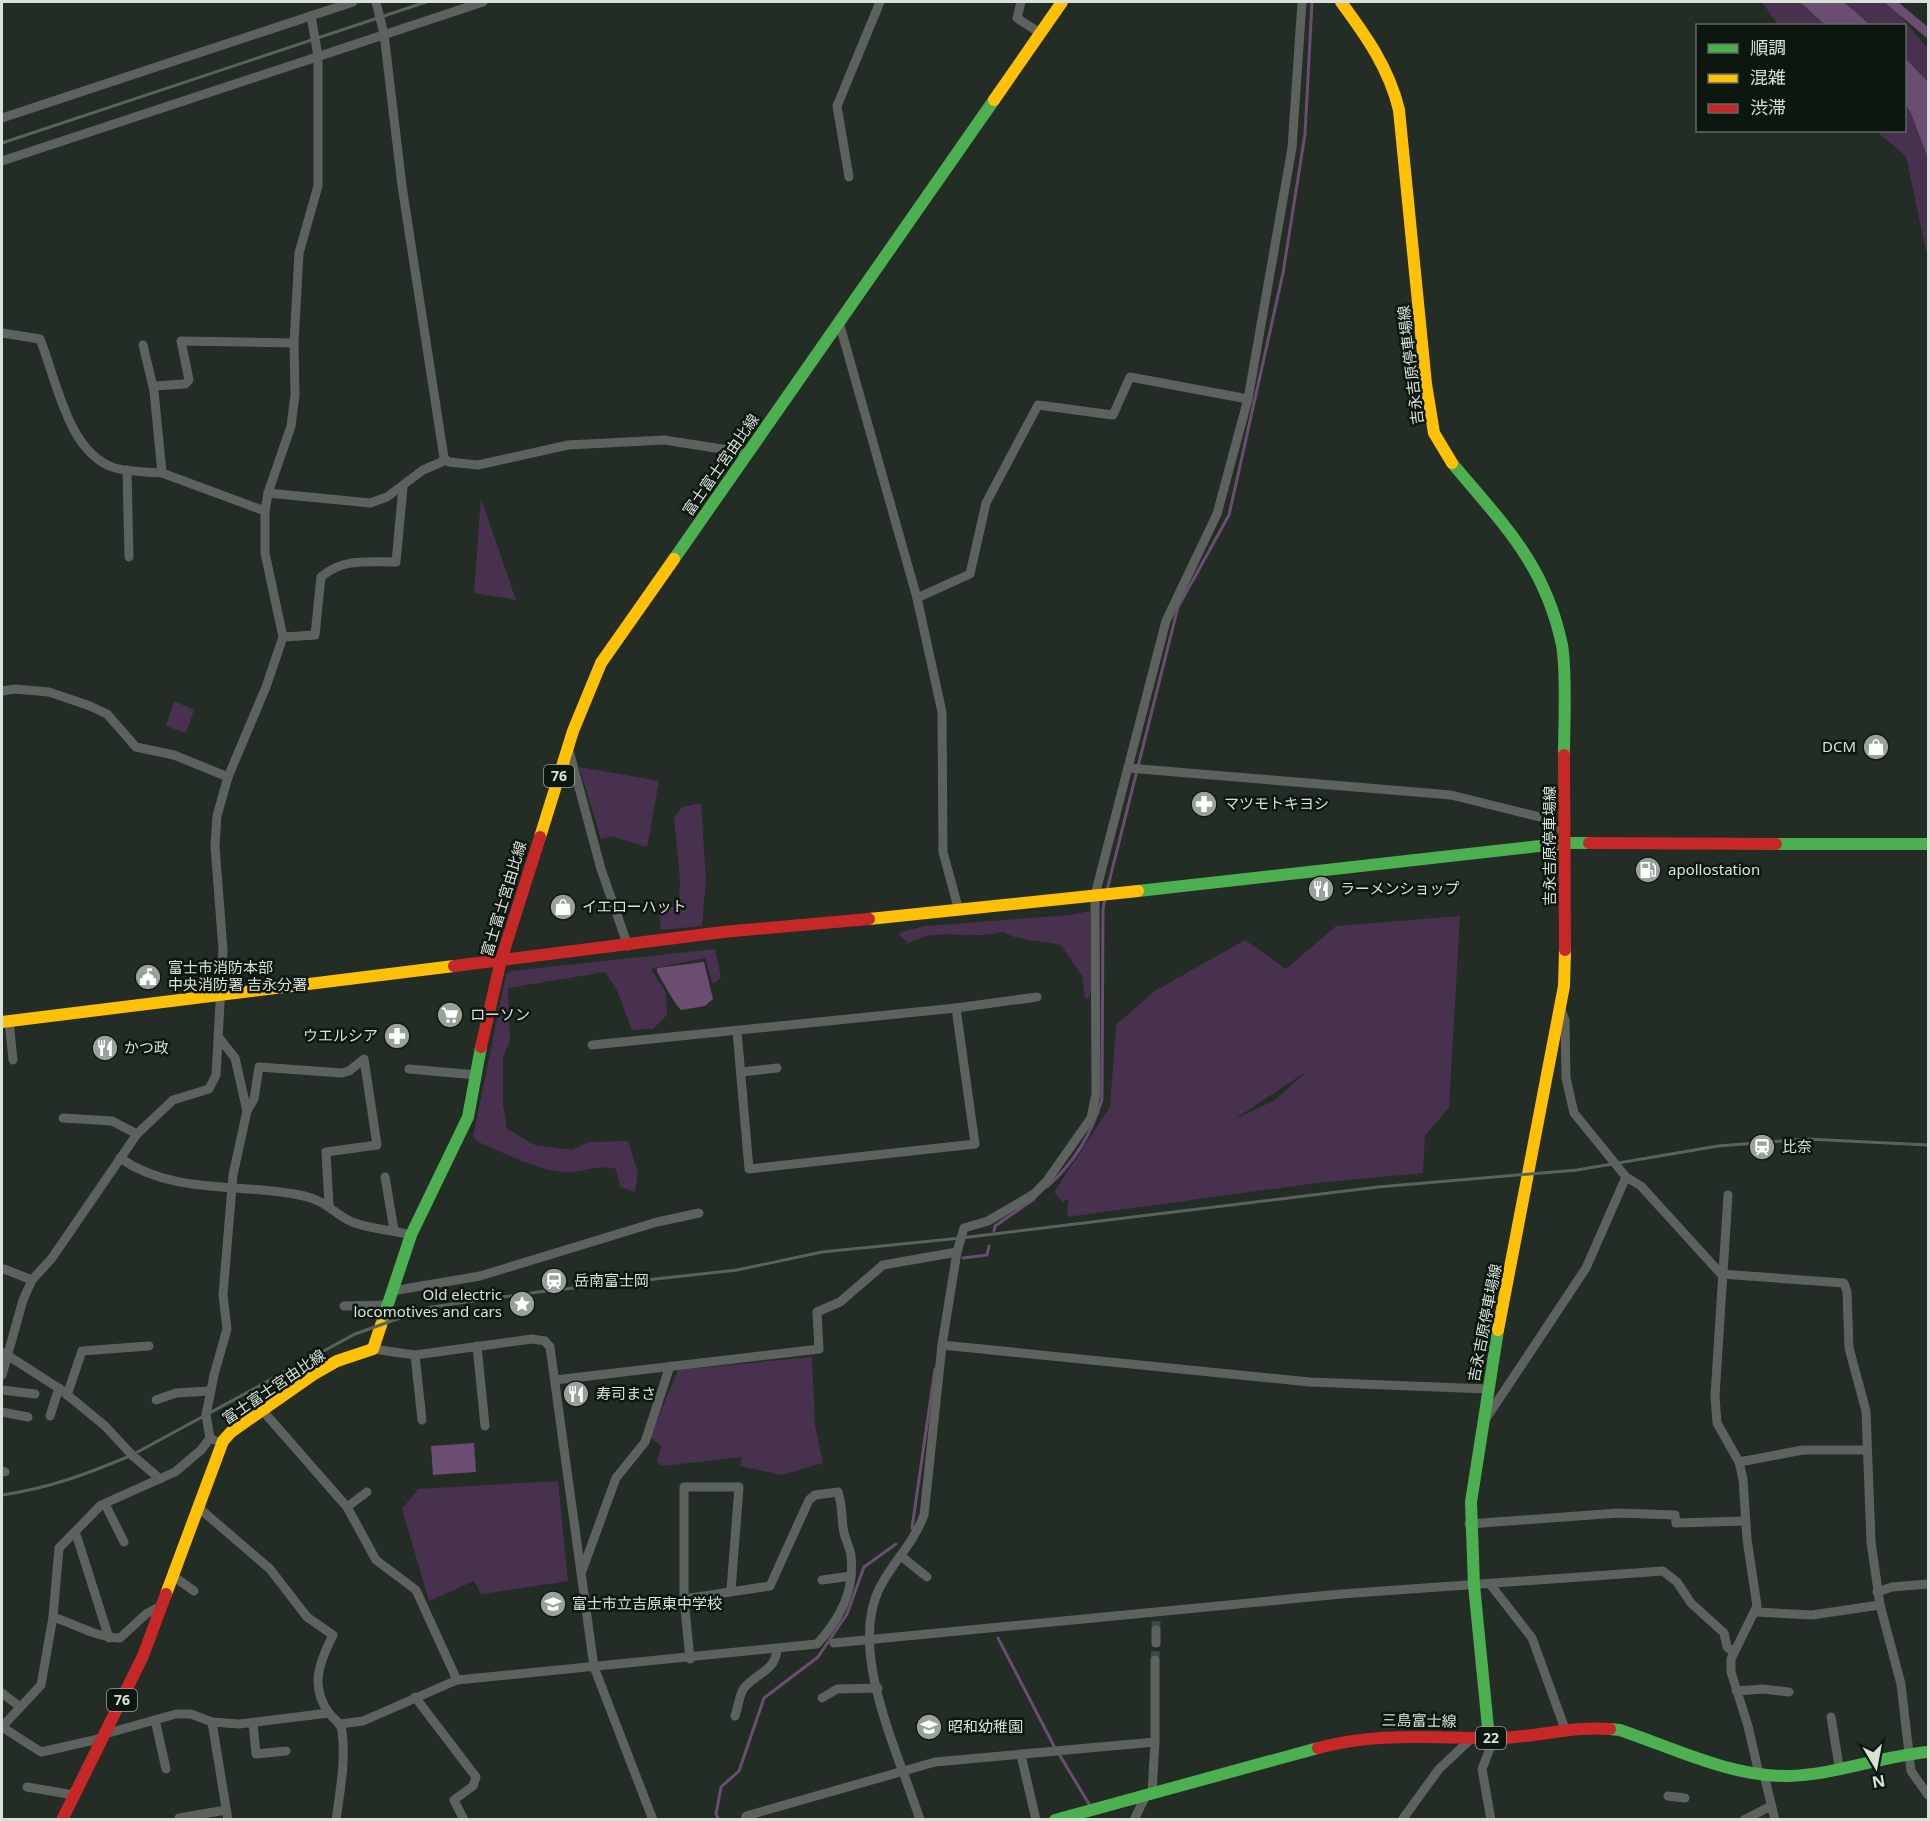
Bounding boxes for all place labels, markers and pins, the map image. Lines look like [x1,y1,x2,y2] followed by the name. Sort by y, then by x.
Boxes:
[1861,732,1891,762] shop icon: DCM
[1822,736,1856,756] place label: DCM
[1189,789,1219,819] pharmacy icon: マツモトキヨシ
[1224,793,1329,813] place label: マツモトキヨシ
[1633,855,1663,885] fuel station icon: apollostation
[1668,859,1760,879] place label: apollostation
[1306,874,1336,904] restaurant icon: ラーメンショップ
[1340,878,1459,898] place label: ラーメンショップ
[548,892,578,922] shop icon: イエローハット
[582,896,687,916] place label: イエローハット
[168,957,307,994] place label: 富士市消防本部 中央消防署 吉永分署
[133,962,163,992] public building icon: 富士市消防本部 中央消防署 吉永分署
[435,1000,465,1030] supermarket icon: ローソン
[470,1004,530,1024] place label: ローソン
[382,1021,412,1051] pharmacy icon: ウエルシア
[303,1025,378,1045] place label: ウエルシア
[90,1033,120,1063] restaurant icon: かつ政
[124,1037,169,1057] place label: かつ政
[1747,1132,1777,1162] station icon: 比奈
[1782,1136,1812,1156] place label: 比奈
[539,1266,569,1296] station icon: 岳南富士岡
[574,1270,649,1290] place label: 岳南富士岡
[353,1284,502,1321] place label: Old electric locomotives and cars
[507,1289,537,1319] place icon: Old electric locomotives and cars
[561,1379,591,1409] restaurant icon: 寿司まさ
[596,1383,656,1403] place label: 寿司まさ
[538,1589,568,1619] school or university icon: 富士市立吉原東中学校
[572,1593,722,1613] place label: 富士市立吉原東中学校
[914,1712,944,1742] school or university icon: 昭和幼稚園
[948,1716,1023,1736] place label: 昭和幼稚園

